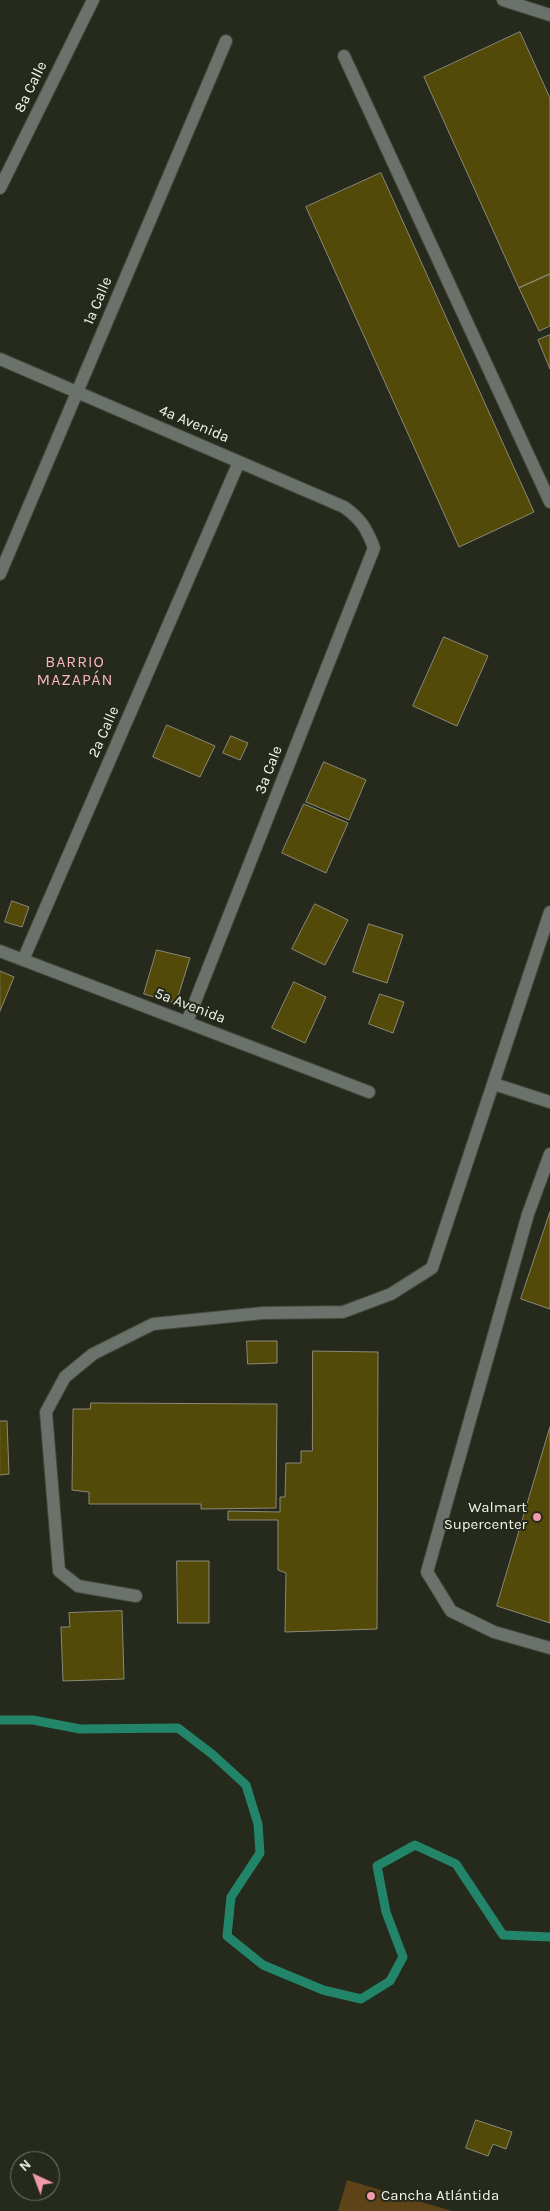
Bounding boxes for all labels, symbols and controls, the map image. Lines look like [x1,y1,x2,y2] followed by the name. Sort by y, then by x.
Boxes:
[11,59,51,115] street label: 8a Calle
[80,274,116,328] street label: 1a Calle
[156,401,232,447] street label: 4a Avenida
[36,652,114,690] district label: BARRIO MAZAPÁN
[85,704,123,760] street label: 2a Calle
[252,743,286,797] street label: 3a Cale
[152,984,228,1028] street label: 5a Avenida
[444,1499,527,1534] place label: Walmart Supercenter
[531,1511,543,1523] marker: Walmart Supercenter
[10,2151,60,2201] north arrow
[16,2156,35,2175] text: N
[381,2187,499,2205] place label: Cancha Atlántida
[365,2190,377,2202] marker: Cancha Atlántida

